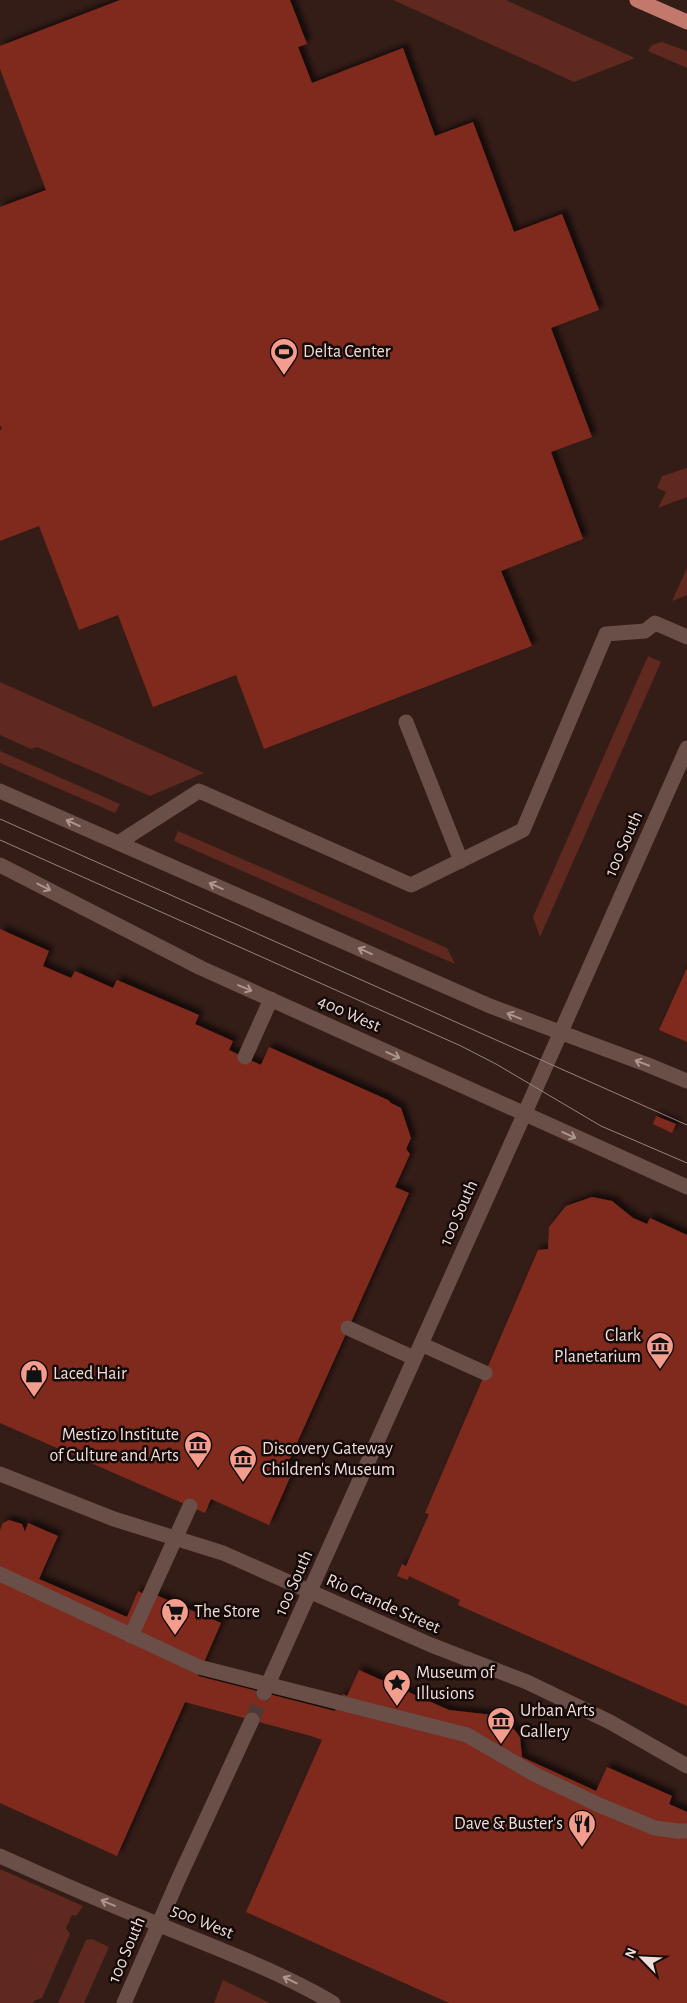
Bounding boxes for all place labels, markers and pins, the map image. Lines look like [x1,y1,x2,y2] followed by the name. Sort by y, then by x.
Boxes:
[269,337,299,376] sports icon: Delta Center
[303,343,391,361] place label: Delta Center
[554,1327,642,1366] place label: Clark Planetarium
[645,1331,675,1370] museum icon: Clark Planetarium
[19,1359,49,1398] shop icon: Laced Hair
[53,1365,127,1383] place label: Laced Hair
[49,1426,179,1465] place label: Mestizo Institute of Culture and Arts
[183,1430,213,1469] museum icon: Mestizo Institute of Culture and Arts
[262,1440,395,1479] place label: Discovery Gateway Children's Museum
[228,1444,258,1483] museum icon: Discovery Gateway Children's Museum
[160,1597,190,1636] supermarket icon: The Store
[194,1603,260,1621] place label: The Store
[416,1664,496,1703] place label: Museum of Illusions
[382,1668,412,1707] place icon: Museum of Illusions
[520,1702,595,1741] place label: Urban Arts Gallery
[486,1706,516,1745] museum icon: Urban Arts Gallery
[567,1809,597,1848] restaurant icon: Dave & Buster's
[454,1815,563,1833] place label: Dave & Buster's

